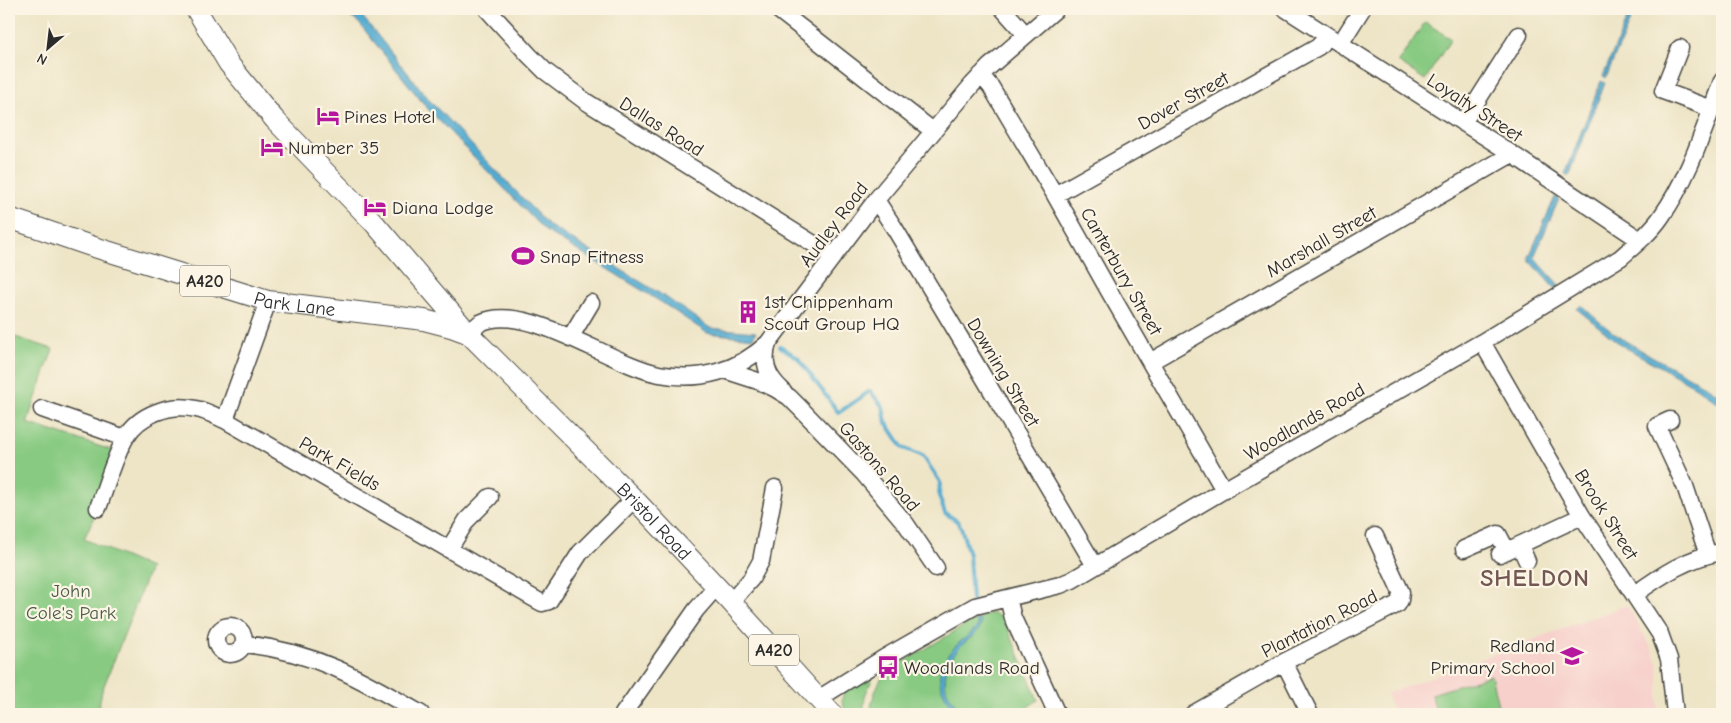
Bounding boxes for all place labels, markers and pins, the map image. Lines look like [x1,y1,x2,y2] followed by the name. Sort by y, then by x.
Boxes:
[315,103,341,129] hotel icon: Pines Hotel
[344,106,435,128] place label: Pines Hotel
[259,134,285,160] hotel icon: Number 35
[288,137,379,159] place label: Number 35
[362,194,388,220] hotel icon: Diana Lodge
[392,197,494,219] place label: Diana Lodge
[510,243,536,269] sports icon: Snap Fitness
[540,246,644,268] place label: Snap Fitness
[764,291,899,335] place label: 1st Chippenham Scout Group HQ
[735,299,761,325] building icon: 1st Chippenham Scout Group HQ
[1431,635,1555,679] place label: Redland Primary School
[1559,643,1585,669] school or university icon: Redland Primary School
[875,654,901,680] bus stop icon: Woodlands Road
[904,657,1040,679] place label: Woodlands Road

